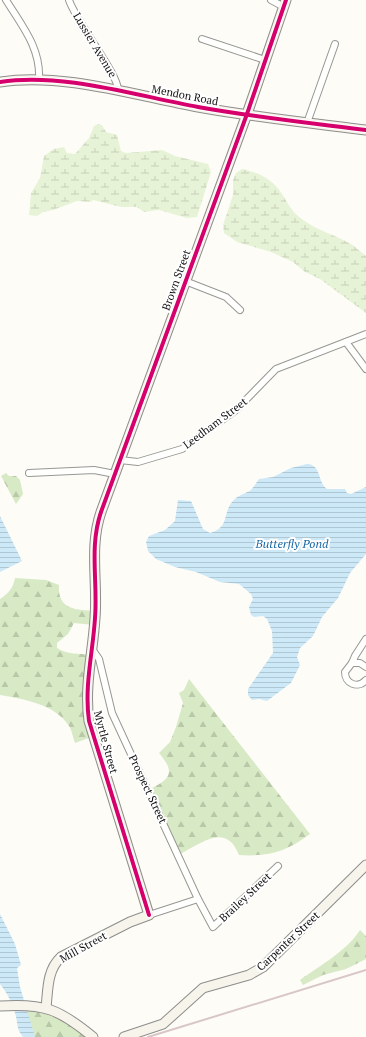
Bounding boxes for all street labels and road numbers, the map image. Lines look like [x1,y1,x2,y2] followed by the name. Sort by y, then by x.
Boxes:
[70,10,120,80] street label: Lussier Avenue
[151,82,219,108] street label: Mendon Road
[159,248,193,312] street label: Brown Street
[180,394,250,452] street label: Leedham Street
[91,709,121,775] street label: Myrtle Street
[126,752,170,826] street label: Prospect Street
[216,869,274,925] street label: Brailey Street
[254,908,322,974] street label: Carpenter Street
[57,928,109,966] street label: Mill Street

